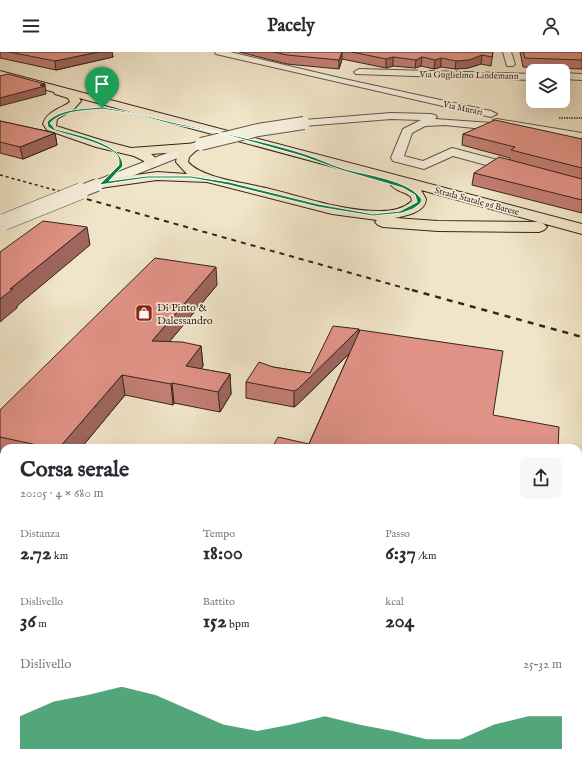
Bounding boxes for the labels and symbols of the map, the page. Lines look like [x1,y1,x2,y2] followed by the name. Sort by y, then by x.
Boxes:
[85,67,119,108] pin
[418,69,519,82] street label: Via Guglielmo Lindemann
[441,99,484,118] street label: Via Murari
[433,185,520,218] street label: Strada Statale 96 Barese
[157,301,213,328] place label: Di Pinto & Dalessandro
[134,303,154,323] shop icon: Di Pinto & Dalessandro

